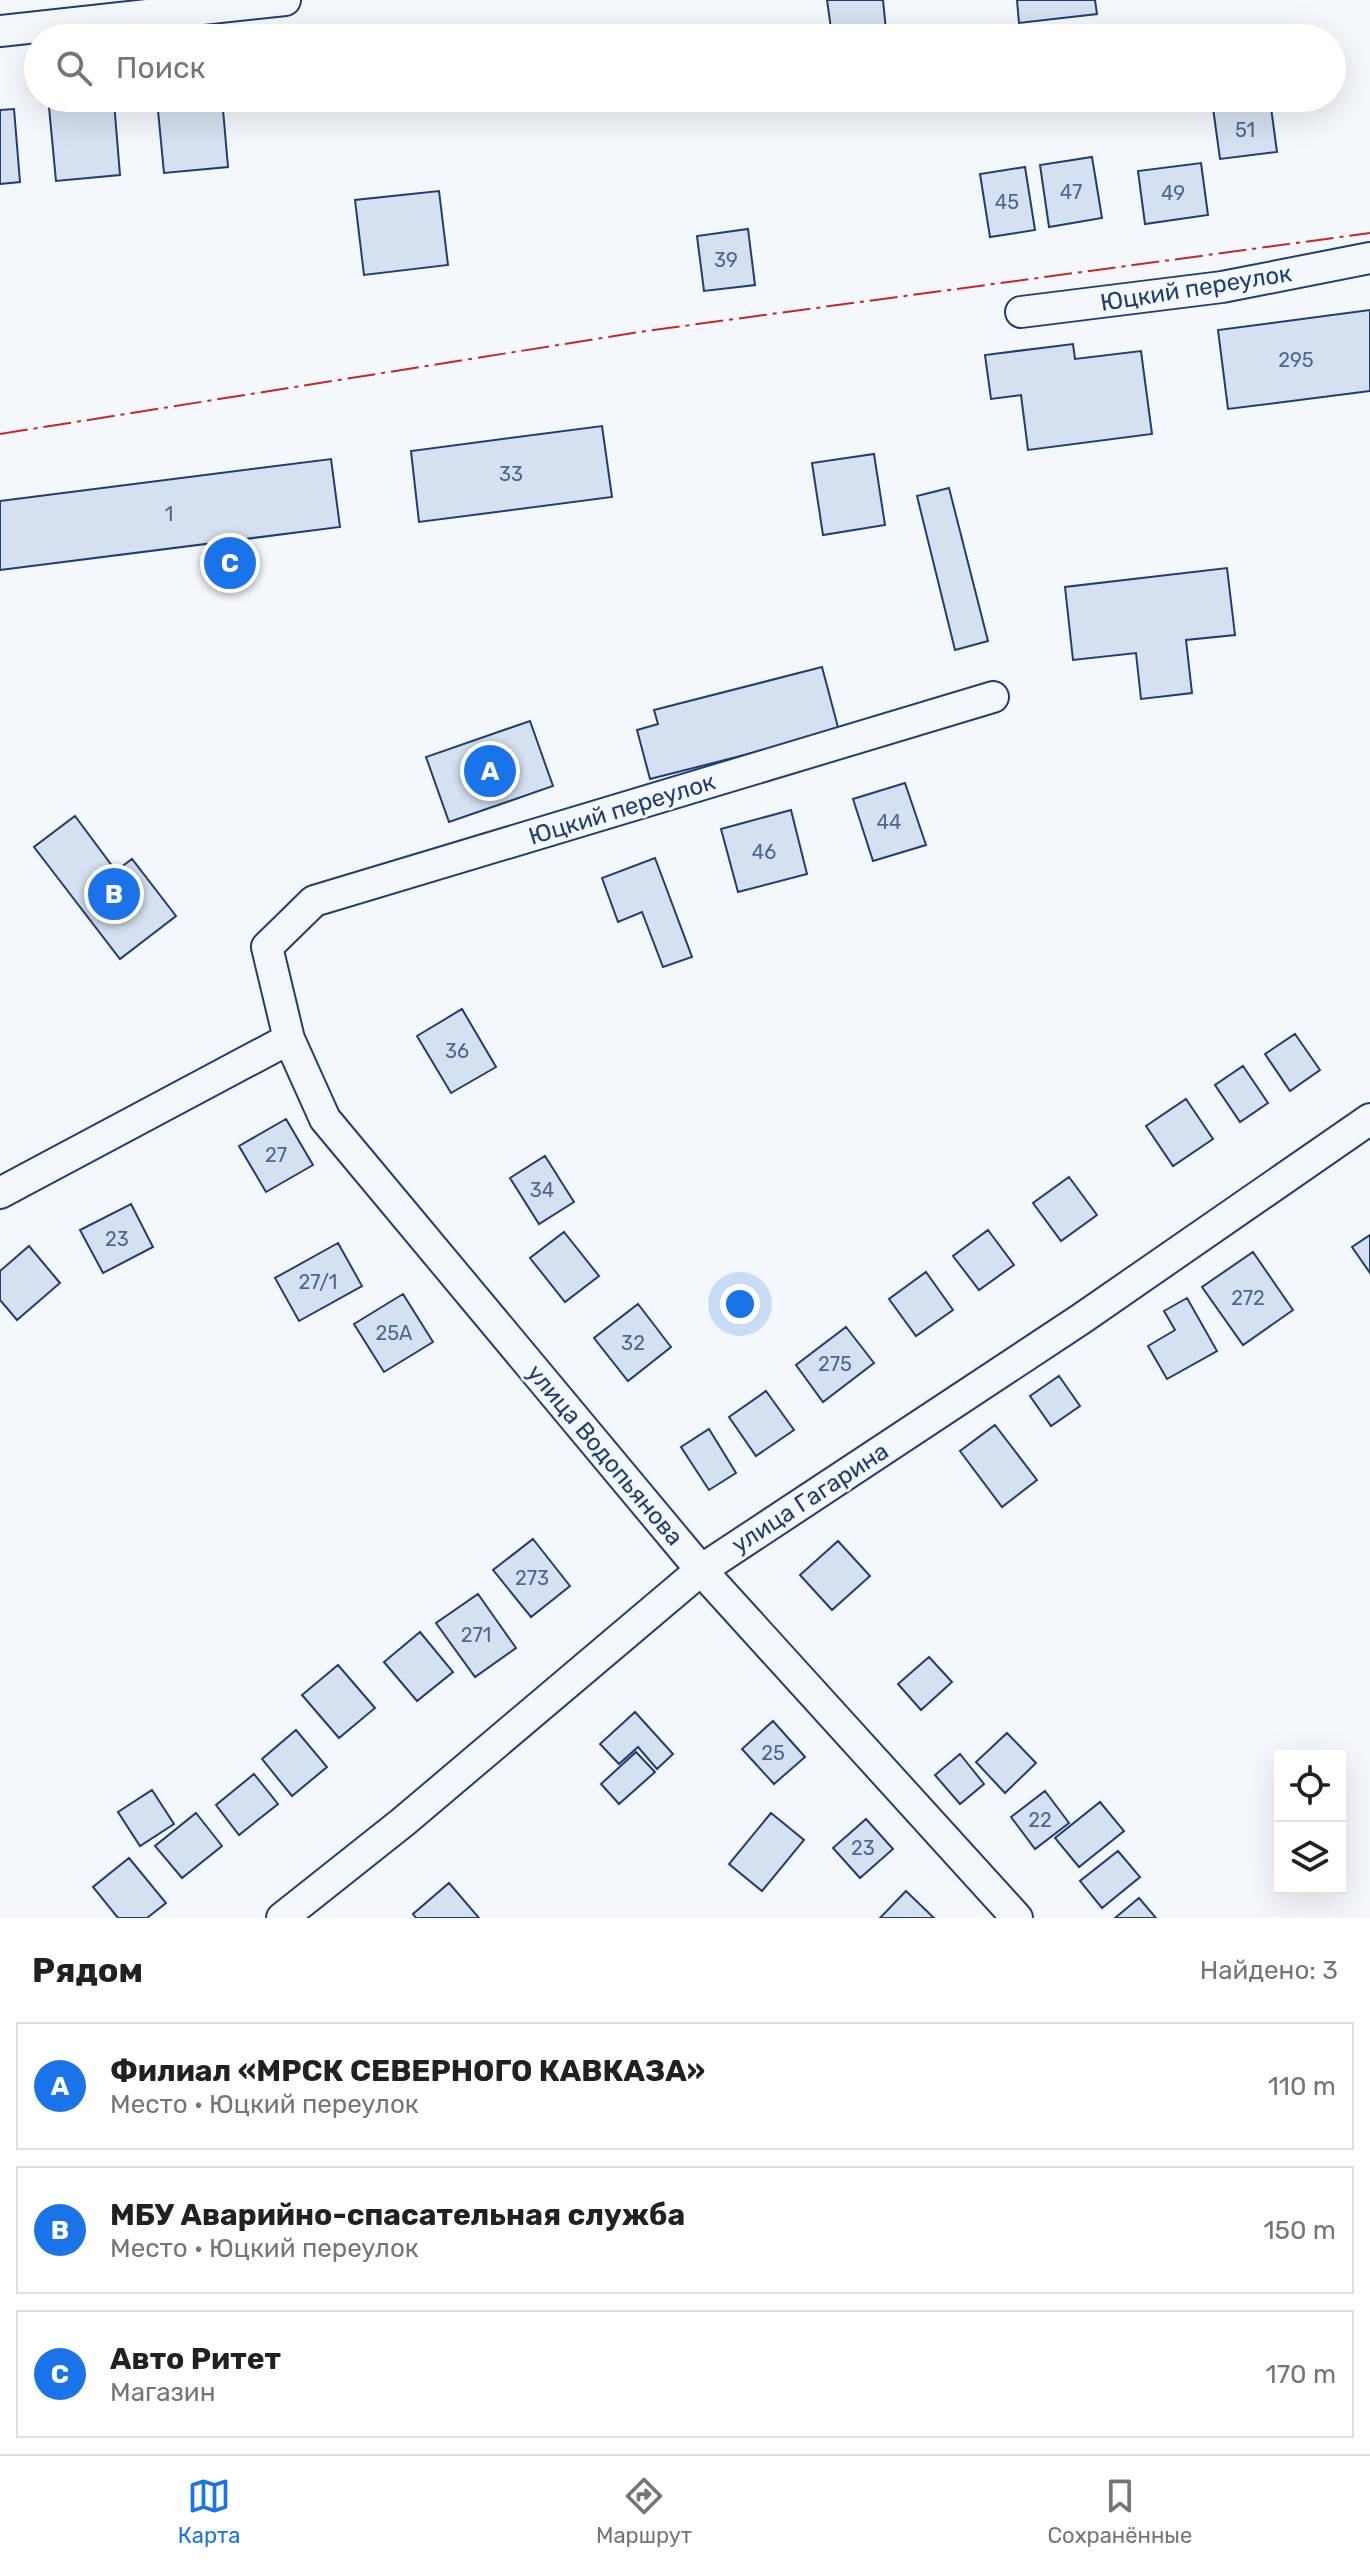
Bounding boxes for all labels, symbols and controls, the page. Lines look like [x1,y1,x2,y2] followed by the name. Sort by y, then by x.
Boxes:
[24,24,1346,112] search box
[52,46,96,90] icon: search
[116,50,206,86] text: Поиск
[1235,118,1255,142] house number: 51
[1060,180,1082,204] house number: 47
[1161,181,1185,205] house number: 49
[995,190,1019,214] house number: 45
[714,248,738,272] house number: 39
[1098,259,1294,317] street label: Юцкий переулок
[1278,348,1314,372] house number: 295
[499,462,523,486] house number: 33
[165,502,173,526] house number: 1
[204,533,256,593] pin: C
[464,741,516,801] pin: A
[525,767,719,851] street label: Юцкий переулок
[877,810,901,834] house number: 44
[752,840,776,864] house number: 46
[88,864,140,924] pin: B
[445,1039,469,1063] house number: 36
[265,1143,287,1167] house number: 27
[530,1178,554,1202] house number: 34
[105,1227,129,1251] house number: 23
[299,1270,337,1294] house number: 27/1
[720,1284,760,1324] your location
[1231,1286,1265,1310] house number: 272
[375,1321,413,1345] house number: 25А
[621,1331,645,1355] house number: 32
[818,1352,852,1376] house number: 275
[521,1359,689,1551] street label: улица Водопьянова
[726,1437,894,1559] street label: улица Гагарина
[515,1566,549,1590] house number: 273
[461,1623,491,1647] house number: 271
[761,1741,785,1765] house number: 25
[1274,1750,1346,1894] map controls
[1274,1750,1346,1822] button: locate
[1028,1808,1052,1832] house number: 22
[1274,1822,1346,1894] button: layers
[851,1836,875,1860] house number: 23
[32,1950,143,1991] text: Рядом
[1200,1955,1338,1986] text: Найдено: 3
[110,2053,705,2089] text: Филиал «МРСК СЕВЕРНОГО КАВКАЗА»
[51,2071,69,2102] text: A
[1268,2071,1336,2102] text: 110 m
[110,2089,419,2120] text: Место · Юцкий переулок
[110,2197,685,2233] text: МБУ Аварийно-спасательная служба
[51,2215,69,2246] text: B
[1263,2215,1336,2246] text: 150 m
[110,2233,419,2264] text: Место · Юцкий переулок
[110,2341,281,2377] text: Авто Ритет
[51,2359,69,2390] text: C
[1266,2359,1336,2390] text: 170 m
[110,2377,216,2408] text: Магазин
[178,2474,240,2549] tab: Карта
[596,2474,692,2549] tab: Маршрут
[1047,2474,1192,2549] tab: Сохранённые

